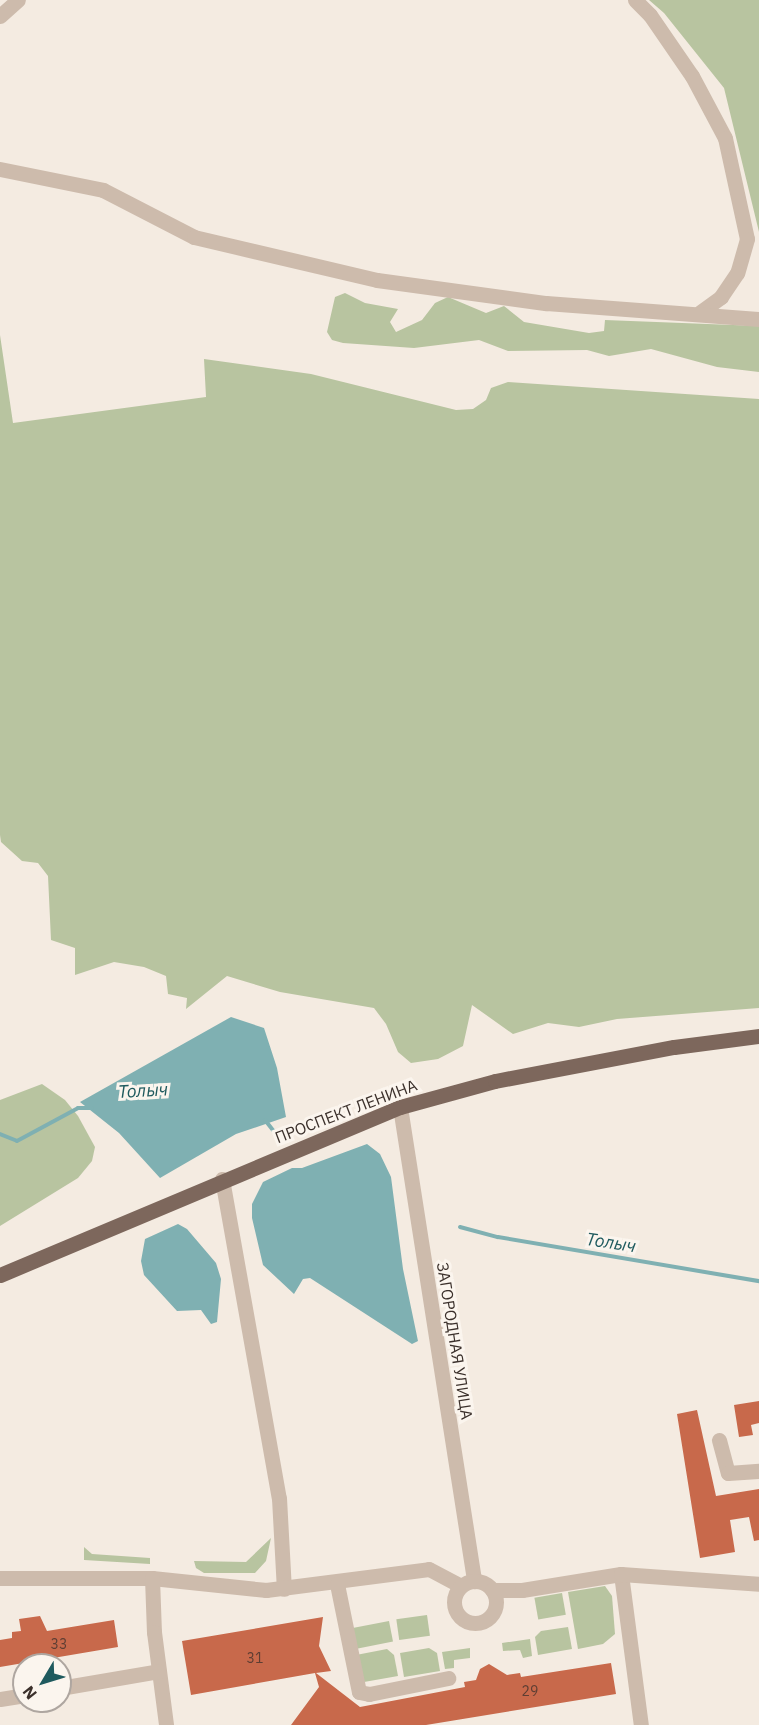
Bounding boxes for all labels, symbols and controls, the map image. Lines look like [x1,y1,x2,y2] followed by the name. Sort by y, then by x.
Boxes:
[272,1075,420,1147] street label: ПРОСПЕКТ ЛЕНИНА
[117,1079,169,1103] water label: Толыч
[584,1228,638,1258] water label: Толыч
[433,1261,477,1421] street label: ЗАГОРОДНАЯ УЛИЦА
[51,1636,67,1652] house number: 33
[247,1650,263,1666] house number: 31
[12,1653,72,1713] north arrow
[18,1682,41,1704] text: N
[522,1683,538,1699] house number: 29

